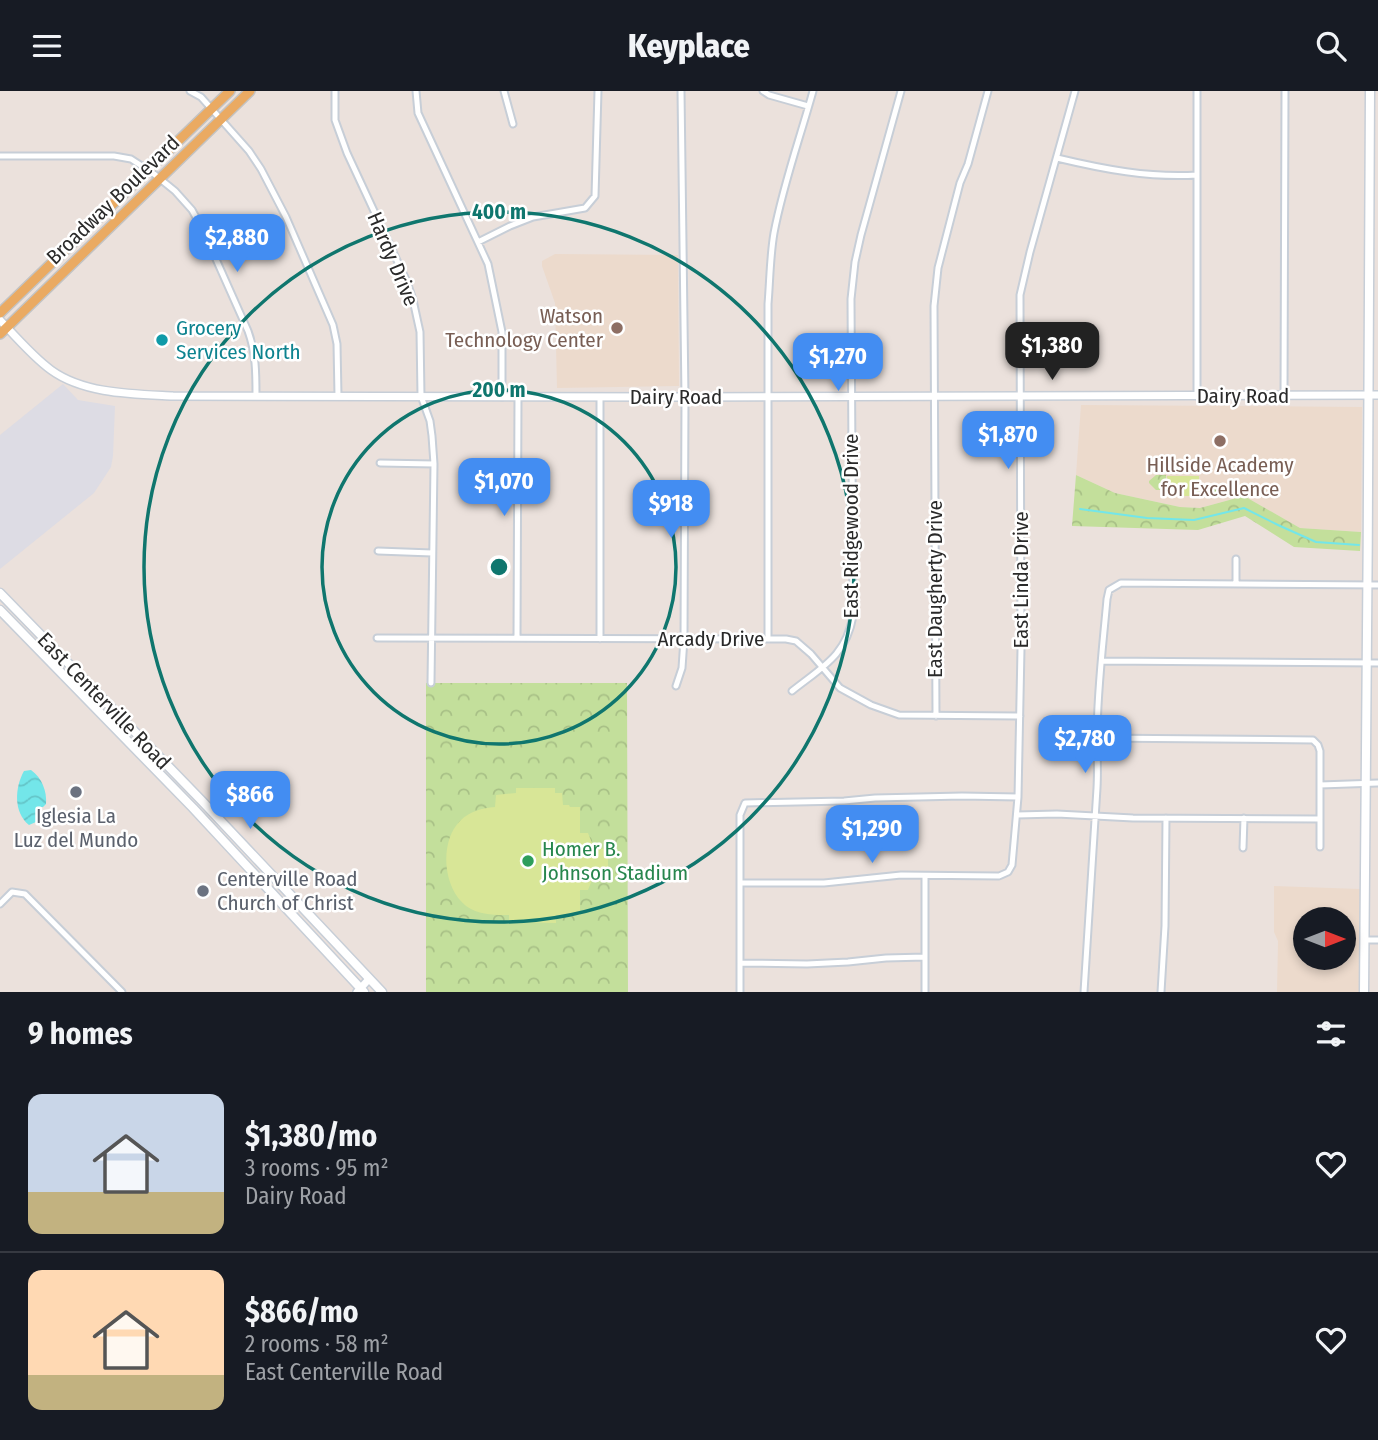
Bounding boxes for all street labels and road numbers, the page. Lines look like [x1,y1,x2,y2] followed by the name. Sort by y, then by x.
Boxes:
[41,130,185,270] street label: Broadway Boulevard
[362,208,424,310] street label: Hardy Drive
[1197,383,1289,409] street label: Dairy Road
[630,384,722,410] street label: Dairy Road
[838,434,864,618] street label: East Ridgewood Drive
[922,500,948,678] street label: East Daugherty Drive
[1008,511,1034,649] street label: East Linda Drive
[658,626,764,652] street label: Arcady Drive
[32,627,176,775] street label: East Centerville Road

